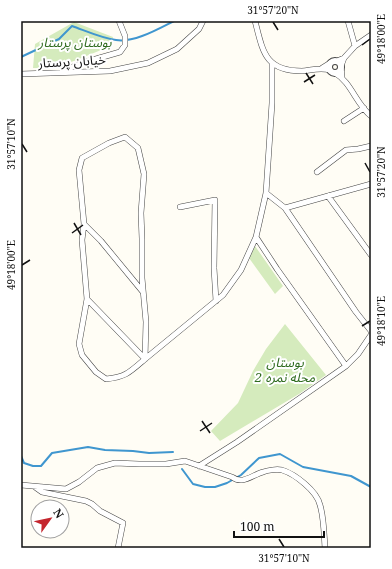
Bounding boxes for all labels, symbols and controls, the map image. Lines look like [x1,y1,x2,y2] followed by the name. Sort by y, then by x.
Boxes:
[247,3,299,17] text: 31°57'20"N
[374,14,388,64] text: 49°18'00"E
[38,33,112,51] park label: بوستان پرستار
[37,50,107,73] street label: خیابان پرستار
[4,118,18,170] text: 31°57'10"N
[374,146,388,198] text: 31°57'20"N
[4,240,18,290] text: 49°18'00"E
[374,296,388,346] text: 49°18'10"E
[254,353,315,386] park label: بوستان محله نمره 2
[30,499,70,539] north arrow
[50,506,68,521] text: N
[234,513,324,539] scale bar
[240,518,275,535] text: 100 m
[258,551,310,565] text: 31°57'10"N

